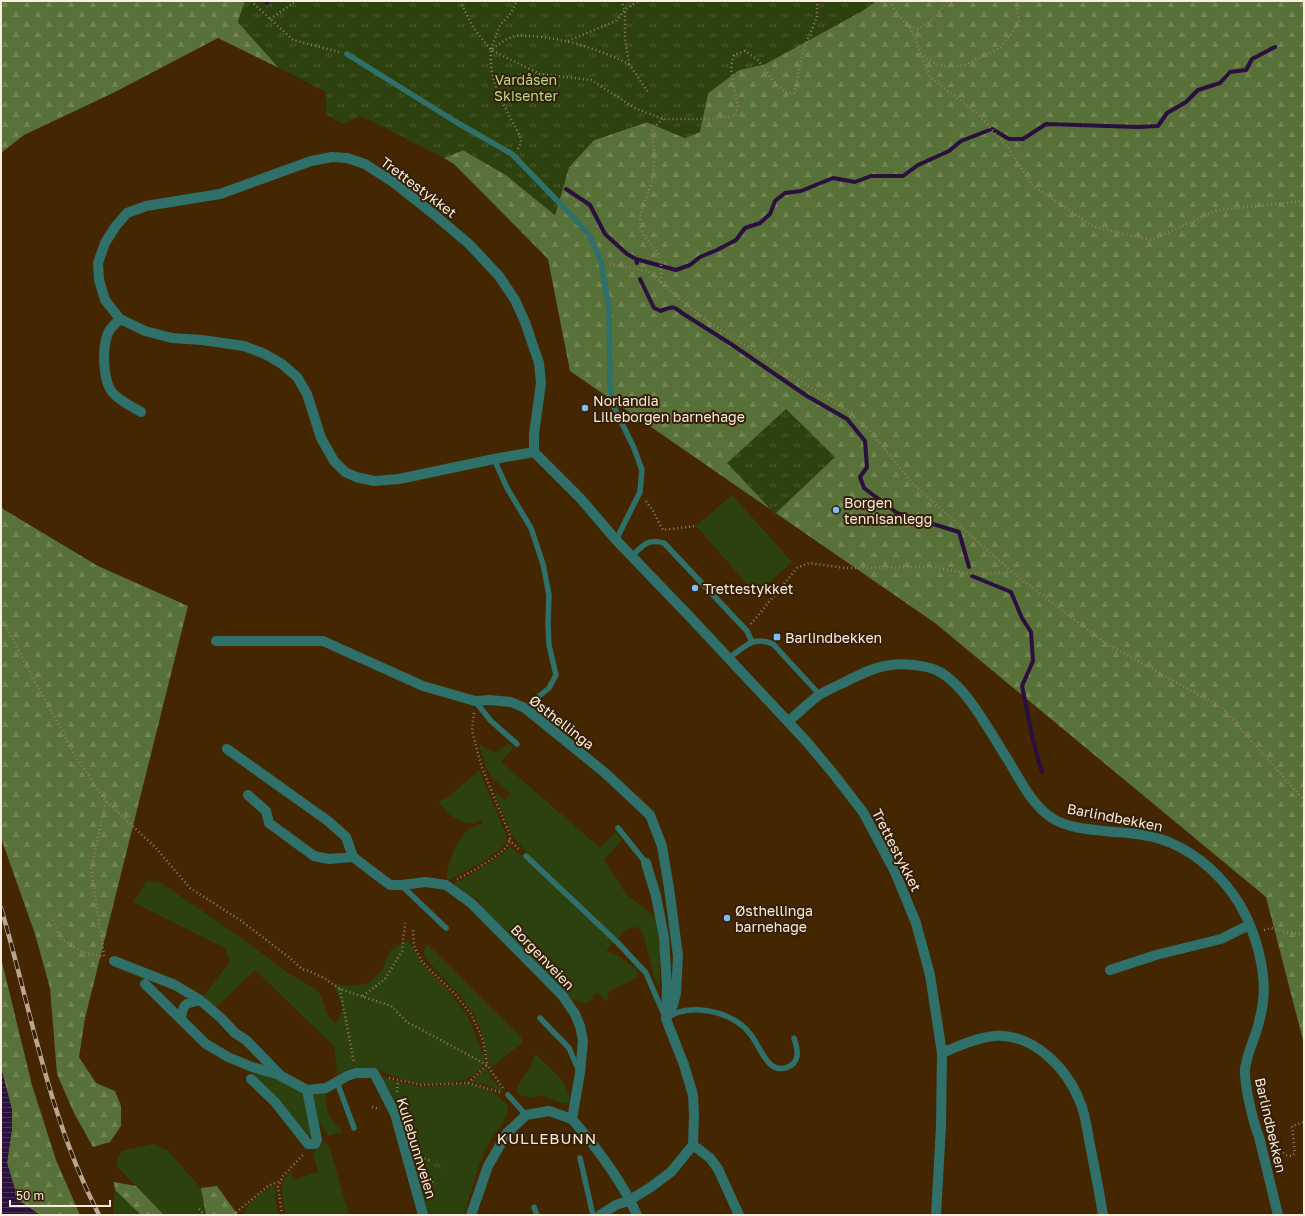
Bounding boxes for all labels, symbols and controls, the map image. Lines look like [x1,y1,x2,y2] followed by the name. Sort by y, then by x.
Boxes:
[494,71,558,104] park label: Vardåsen Skisenter
[378,153,460,221] street label: Trettestykket
[593,392,745,425] place label: Norlandia Lilleborgen barnehage
[580,403,590,413] marker: Norlandia Lilleborgen barnehage
[844,494,932,527] place label: Borgen tennisanlegg
[831,505,841,515] marker: Borgen tennisanlegg
[703,580,793,597] place label: Trettestykket
[690,583,700,593] marker: Trettestykket
[785,629,882,646] place label: Barlindbekken
[772,632,782,642] marker: Barlindbekken
[526,691,598,753] street label: Østhellinga
[1066,799,1164,835] street label: Barlindbekken
[869,806,925,894] street label: Trettestykket
[735,902,813,935] place label: Østhellinga barnehage
[722,913,732,923] marker: Østhellinga barnehage
[508,921,578,993] street label: Borgenveien
[1252,1076,1290,1174] street label: Barlindbekken
[394,1095,440,1201] street label: Kullebunnveien
[497,1129,597,1147] district label: KULLEBUNN
[10,1182,110,1208] scale bar
[16,1188,44,1203] text: 50 m

